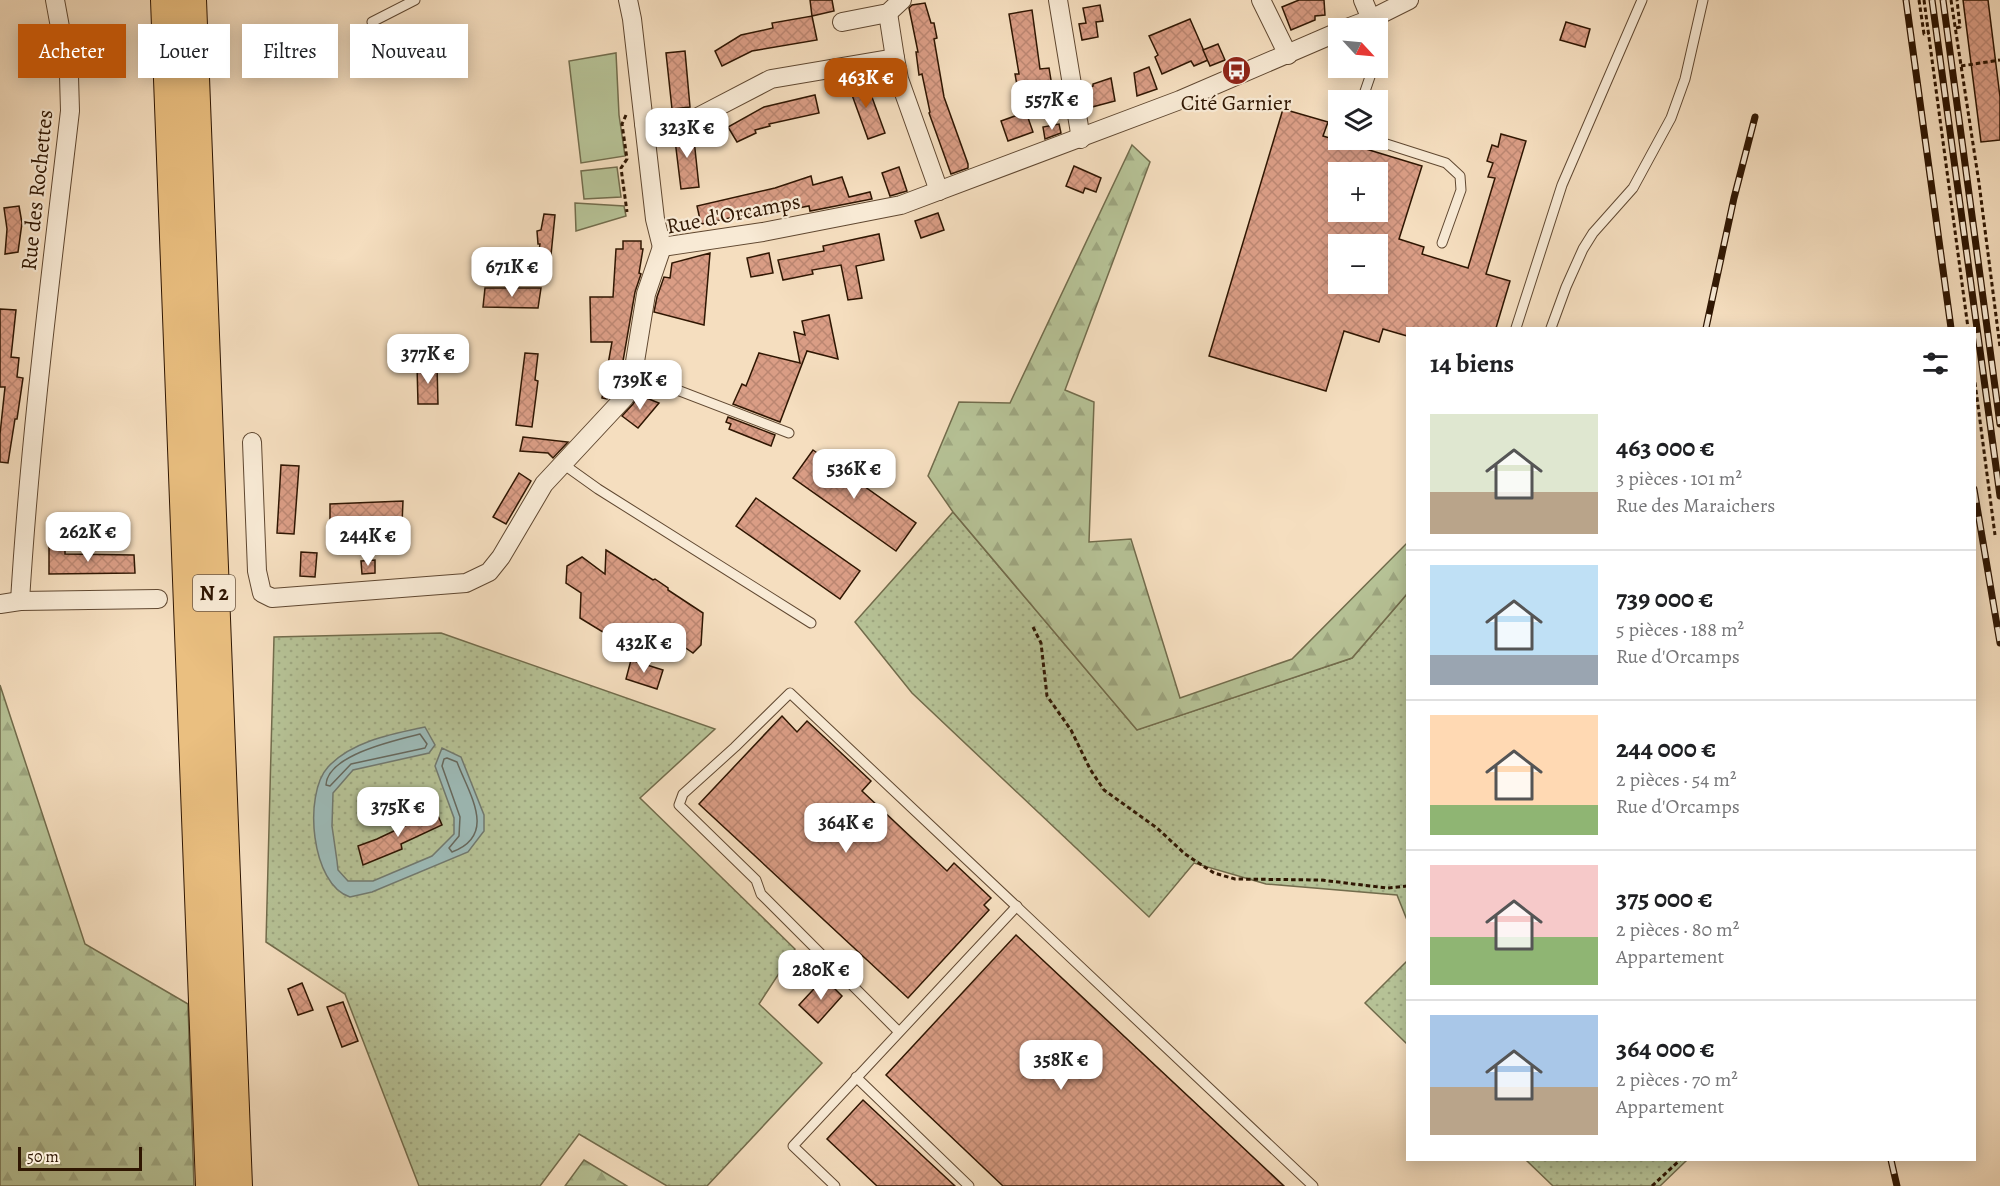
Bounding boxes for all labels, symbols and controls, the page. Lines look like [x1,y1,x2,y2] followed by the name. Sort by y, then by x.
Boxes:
[1328,18,1388,78] north arrow
[1328,18,1388,294] map controls
[18,24,126,78] chip: Acheter
[138,24,230,78] chip: Louer
[242,24,338,78] chip: Filtres
[350,24,468,78] chip: Nouveau
[1220,54,1252,86] bus stop icon: Cité Garnier
[817,58,915,109] pin: 463K €
[838,64,894,91] text: 463K €
[1003,80,1101,131] pin: 557K €
[1025,86,1079,113] text: 557K €
[1181,88,1291,118] place label: Cité Garnier
[1328,90,1388,150] button: layers
[14,108,60,272] street label: Rue des Rochettes
[638,108,736,159] pin: 323K €
[660,114,714,141] text: 323K €
[1328,162,1388,222] button: +
[664,186,803,242] street label: Rue d'Orcamps
[1328,234,1388,294] button: −
[463,247,561,298] pin: 671K €
[485,253,539,280] text: 671K €
[379,334,477,385] pin: 377K €
[401,340,455,367] text: 377K €
[1430,346,1514,381] text: 14 biens
[1919,347,1952,380] icon: filters
[591,360,689,411] pin: 739K €
[613,366,667,393] text: 739K €
[1616,430,1715,465] text: 463 000 €
[1478,438,1550,510] icon: home
[805,449,903,500] pin: 536K €
[827,455,881,482] text: 536K €
[1616,465,1742,492] text: 3 pièces · 101 m²
[1616,492,1775,519] text: Rue des Maraichers
[39,512,137,563] pin: 262K €
[319,516,417,567] pin: 244K €
[60,518,116,545] text: 262K €
[340,522,396,549] text: 244K €
[193,575,235,611] road number: N 2
[1616,581,1714,616] text: 739 000 €
[1478,589,1550,661] icon: home
[1616,616,1744,643] text: 5 pièces · 188 m²
[595,623,693,674] pin: 432K €
[616,629,672,656] text: 432K €
[1616,643,1740,670] text: Rue d'Orcamps
[1616,731,1716,766] text: 244 000 €
[1478,739,1550,811] icon: home
[1616,766,1737,793] text: 2 pièces · 54 m²
[349,787,447,838] pin: 375K €
[371,793,425,820] text: 375K €
[1616,793,1740,820] text: Rue d'Orcamps
[797,803,895,854] pin: 364K €
[818,809,874,836] text: 364K €
[1616,881,1713,916] text: 375 000 €
[1478,889,1550,961] icon: home
[1616,916,1739,943] text: 2 pièces · 80 m²
[1616,943,1724,970] text: Appartement
[772,950,870,1001] pin: 280K €
[792,956,850,983] text: 280K €
[1616,1031,1715,1066] text: 364 000 €
[1478,1039,1550,1111] icon: home
[1012,1040,1110,1091] pin: 358K €
[1034,1046,1088,1073] text: 358K €
[1616,1066,1738,1093] text: 2 pièces · 70 m²
[1616,1093,1724,1120] text: Appartement
[18,1144,142,1172] scale bar
[27,1146,59,1168] text: 50 m

